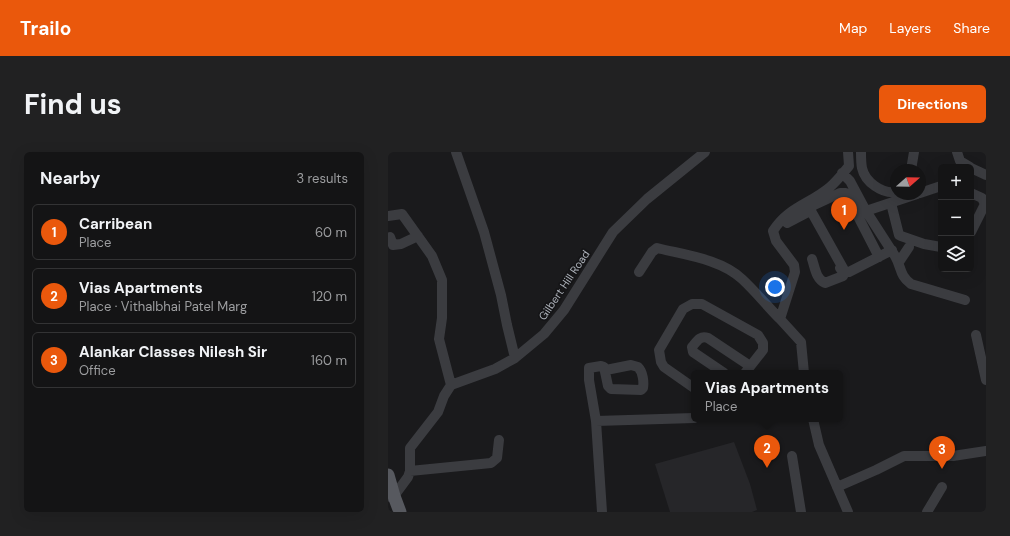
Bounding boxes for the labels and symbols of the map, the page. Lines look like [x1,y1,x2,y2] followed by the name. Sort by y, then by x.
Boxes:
[890,164,926,200] north arrow
[831,197,857,230] pin: 1
[535,247,593,323] street label: Gilbert Hill Road
[765,277,785,297] your location
[754,435,780,468] pin: 2
[929,436,955,469] pin: 3

